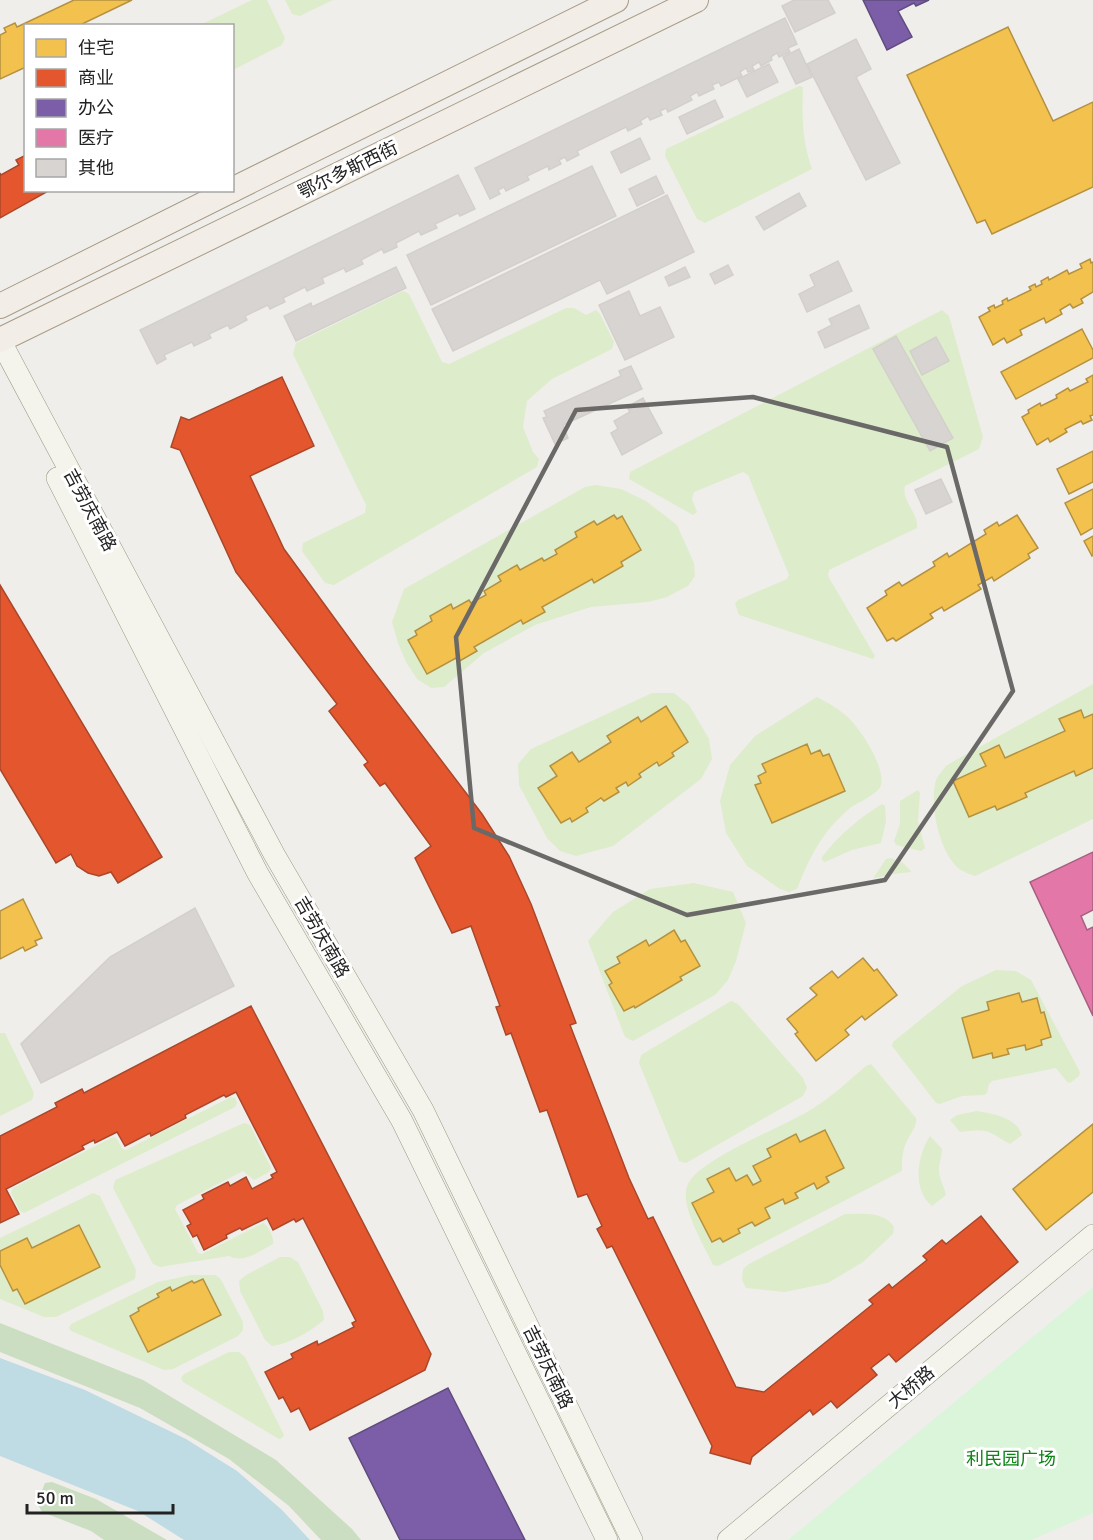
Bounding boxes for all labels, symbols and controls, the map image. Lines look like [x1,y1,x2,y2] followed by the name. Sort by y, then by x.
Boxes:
[24,24,234,192] legend
[78,37,114,59] text: 住宅
[78,67,114,89] text: 商业
[78,97,114,119] text: 办公
[78,127,114,149] text: 医疗
[295,136,401,204] street label: 鄂尔多斯西街
[78,157,114,179] text: 其他
[59,465,121,555] street label: 吉劳庆南路
[290,893,354,981] street label: 吉劳庆南路
[518,1322,578,1412] street label: 吉劳庆南路
[883,1361,939,1413] street label: 大桥路
[966,1448,1056,1470] park label: 利民园广场
[27,1477,172,1515] scale bar
[36,1487,74,1509] text: 50 m

